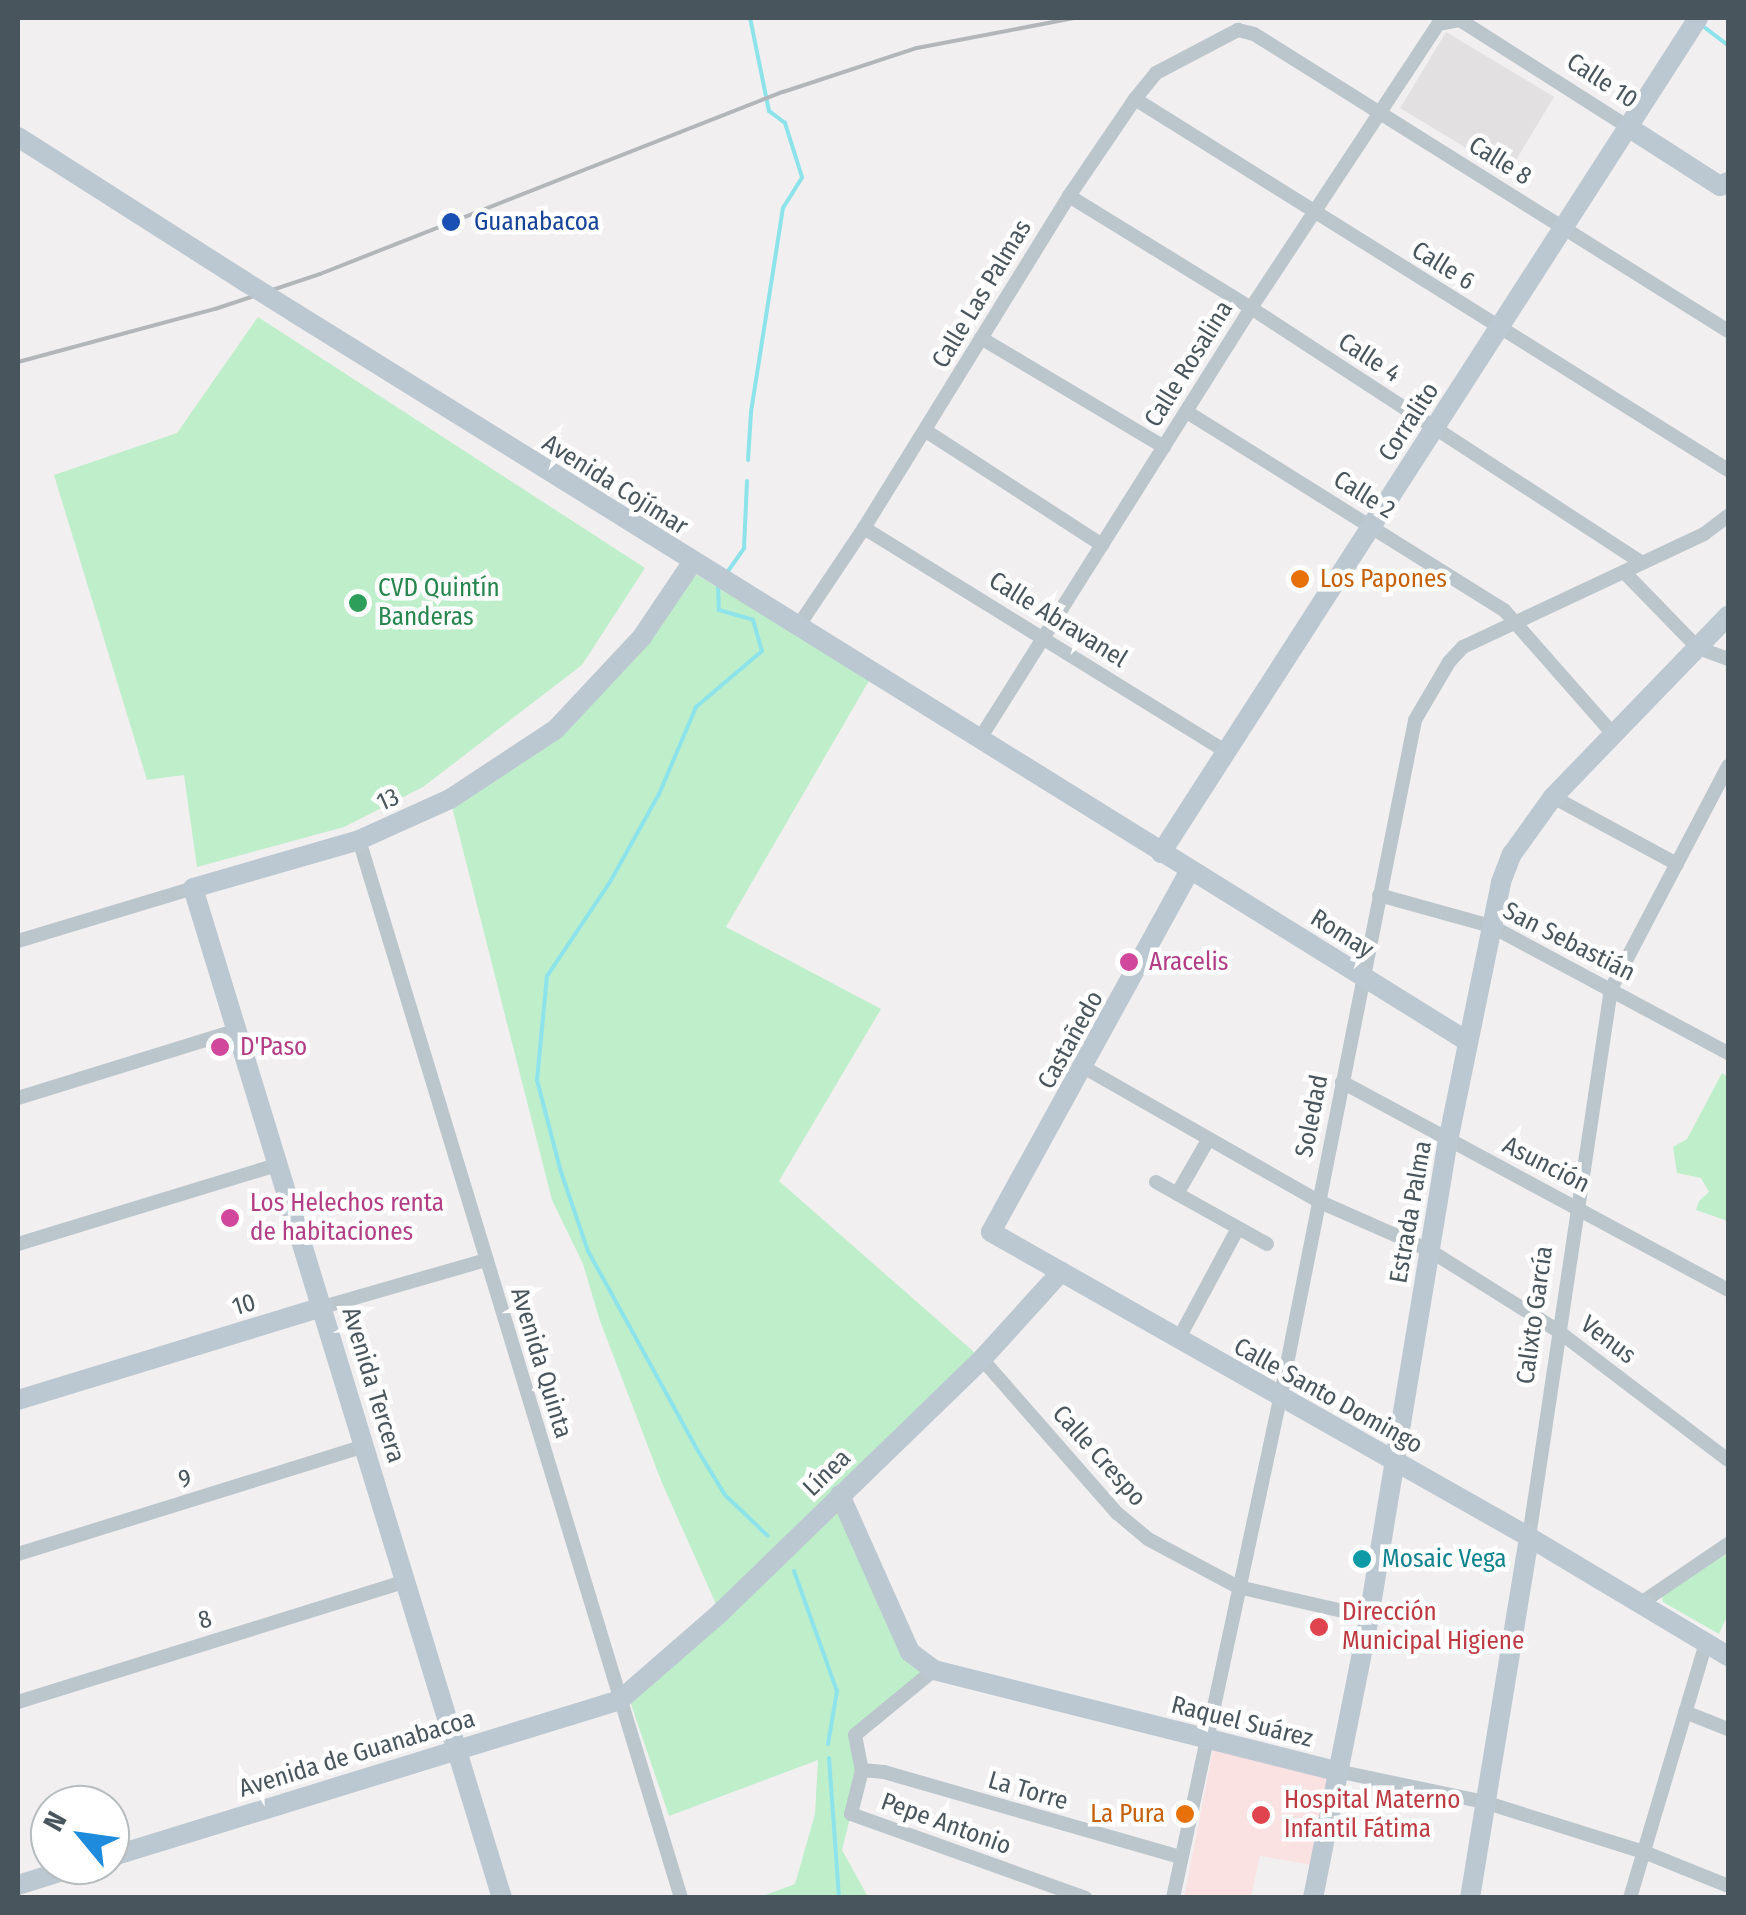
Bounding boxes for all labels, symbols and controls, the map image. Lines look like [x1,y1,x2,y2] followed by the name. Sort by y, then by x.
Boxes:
[1561,47,1643,115] street label: Calle 10
[1463,130,1537,192] street label: Calle 8
[474,207,600,237] place label: Guanabacoa
[438,209,464,235] marker: Guanabacoa
[926,214,1038,374] street label: Calle Las Palmas
[1406,235,1480,297] street label: Calle 6
[1138,295,1240,433] street label: Calle Rosalina
[1332,327,1406,389] street label: Calle 4
[1372,377,1446,467] street label: Corralito
[537,428,693,542] street label: Avenida Cojímar
[1328,465,1400,525] street label: Calle 2
[1320,564,1447,594] place label: Los Papones
[983,566,1133,674] street label: Calle Abravanel
[1289,568,1311,590] marker: Los Papones
[378,574,500,633] place label: CVD Quintín Banderas
[347,592,369,614] marker: CVD Quintín Banderas
[372,782,404,818] street label: 13
[1498,896,1640,988] street label: San Sebastián
[1305,903,1379,965] street label: Romay
[1149,947,1228,977] place label: Aracelis
[1118,951,1140,973] marker: Aracelis
[1032,986,1110,1094] street label: Castañedo
[240,1032,307,1062] place label: D'Paso
[209,1036,231,1058] marker: D'Paso
[1289,1072,1335,1160] street label: Soledad
[1498,1130,1594,1200] street label: Asunción
[1384,1138,1438,1286] street label: Estrada Palma
[250,1189,444,1248] place label: Los Helechos renta de habitaciones
[219,1207,241,1229] marker: Los Helechos renta de habitaciones
[1510,1244,1560,1386] street label: Calixto García
[504,1284,578,1442] street label: Avenida Quinta
[229,1287,259,1323] street label: 10
[335,1304,411,1466] street label: Avenida Tercera
[1574,1310,1642,1370] street label: Venus
[1228,1332,1428,1460] street label: Calle Santo Domingo
[1046,1399,1152,1513] street label: Calle Crespo
[797,1443,857,1503] street label: Línea
[175,1463,195,1495] street label: 9
[1382,1544,1507,1574] place label: Mosaic Vega
[1351,1548,1373,1570] marker: Mosaic Vega
[1342,1598,1524,1657] place label: Dirección Municipal Higiene
[195,1604,215,1636] street label: 8
[1306,1614,1332,1640] marker: Dirección Municipal Higiene
[1168,1690,1316,1754] street label: Raquel Suárez
[235,1704,479,1804] street label: Avenida de Guanabacoa
[985,1765,1071,1817] street label: La Torre
[30,1785,130,1885] north arrow
[1284,1786,1460,1845] place label: Hospital Materno Infantil Fátima
[877,1787,1015,1861] street label: Pepe Antonio
[1090,1799,1165,1829] place label: La Pura
[1248,1802,1274,1828] marker: Hospital Materno Infantil Fátima
[1174,1803,1196,1825] marker: La Pura
[37,1806,74,1837] text: N

